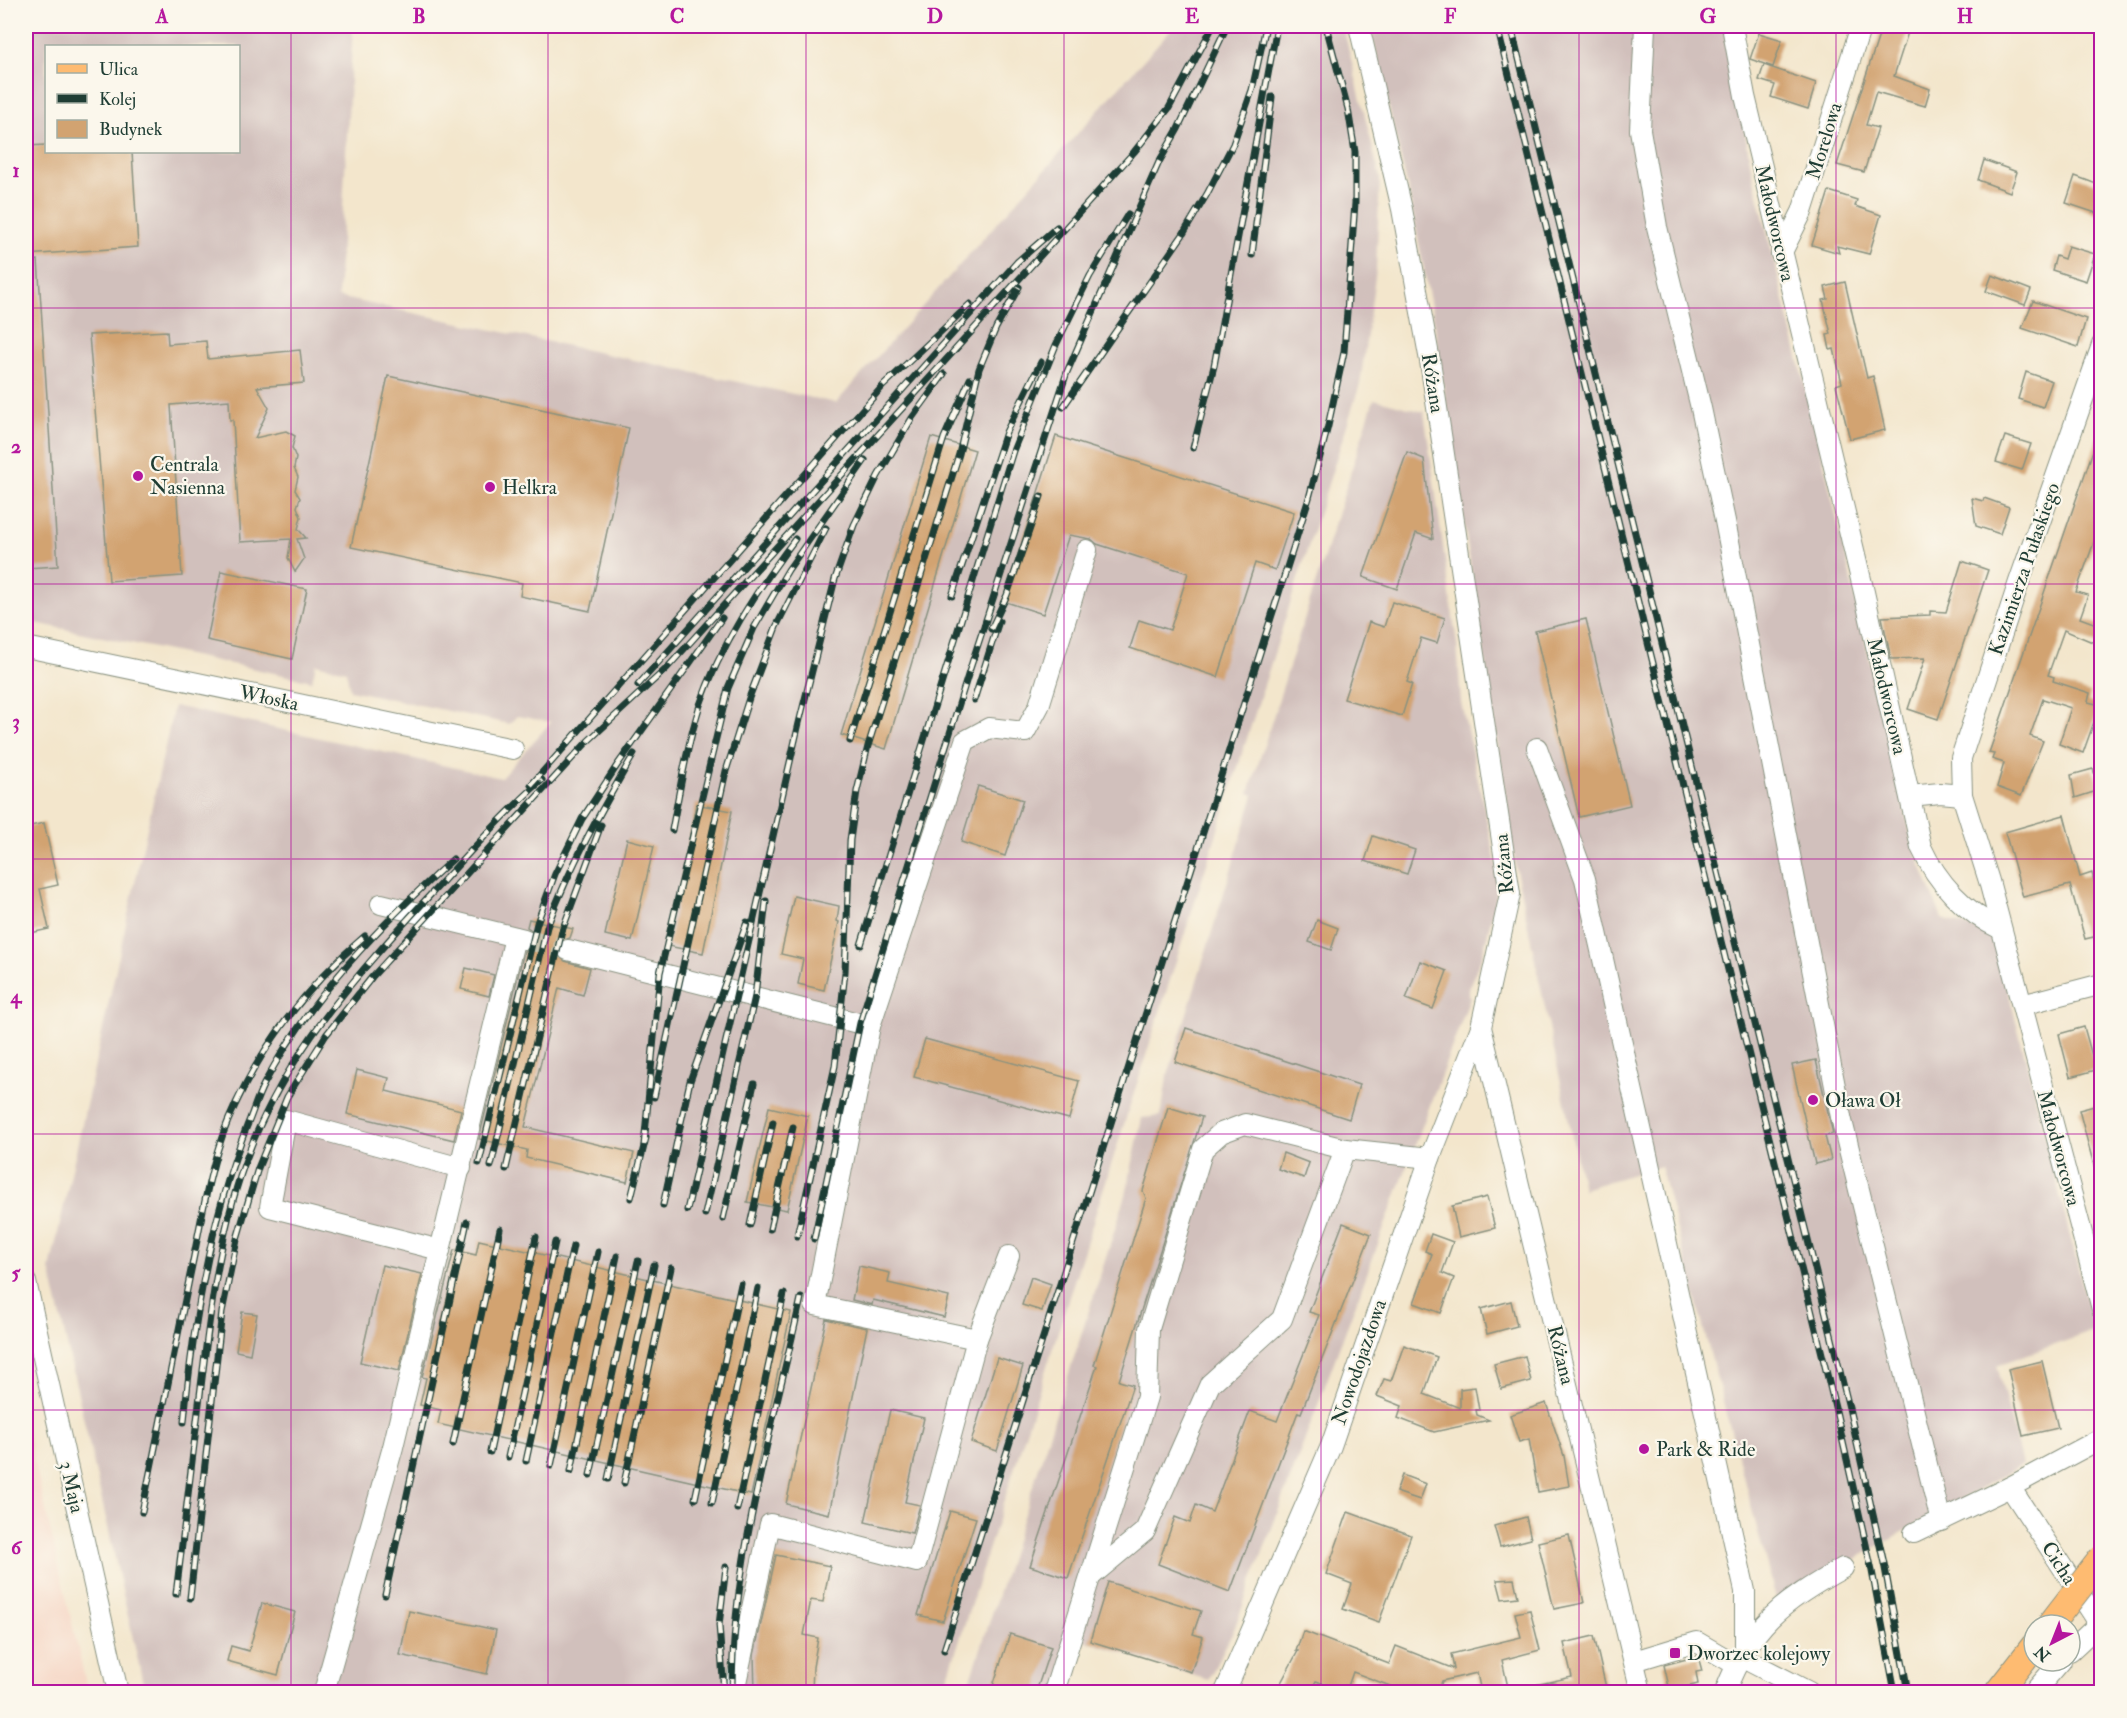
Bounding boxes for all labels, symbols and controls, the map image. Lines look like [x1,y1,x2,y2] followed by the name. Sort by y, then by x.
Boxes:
[155,4,169,29] text: A
[412,4,426,29] text: B
[670,4,684,29] text: C
[927,4,943,29] text: D
[1185,4,1200,29] text: E
[1444,4,1457,29] text: F
[1700,4,1717,29] text: G
[1957,4,1973,29] text: H
[45,45,240,153] legend
[99,58,139,81] text: Ulica
[99,88,136,111] text: Kolej
[1800,99,1848,183] street label: Morelowa
[99,118,163,141] text: Budynek
[12,158,20,183] text: 1
[1749,162,1801,285] street label: Małodworcowa
[1416,351,1450,415] street label: Różana
[11,434,21,459] text: 2
[150,452,226,500] place label: Centrala Nasienna
[131,469,145,483] marker: Centrala Nasienna
[502,475,558,500] place label: Helkra
[1983,479,2065,659] street label: Kazimierza Pułaskiego
[483,480,497,494] marker: Helkra
[1861,635,1913,758] street label: Małodworcowa
[236,679,302,717] street label: Włoska
[12,709,20,734] text: 3
[1488,832,1520,895] street label: Różana
[10,984,23,1009] text: 4
[2032,1087,2087,1209] street label: Małodworcowa
[1825,1088,1901,1113] place label: Oława Oł
[1806,1093,1820,1107] marker: Oława Oł
[12,1260,22,1285] text: 5
[1326,1295,1392,1428] street label: Nowodojazdowa
[1542,1323,1581,1388] street label: Różana
[1656,1437,1755,1462] place label: Park & Ride
[1637,1442,1651,1456] marker: Park & Ride
[54,1459,90,1516] street label: 3 Maja
[11,1535,23,1560] text: 6
[2036,1537,2083,1590] street label: Cicha
[2022,1613,2082,1673] north arrow
[1687,1641,1832,1666] place label: Dworzec kolejowy
[2030,1641,2055,1666] text: N
[1668,1646,1682,1660] marker: Dworzec kolejowy

